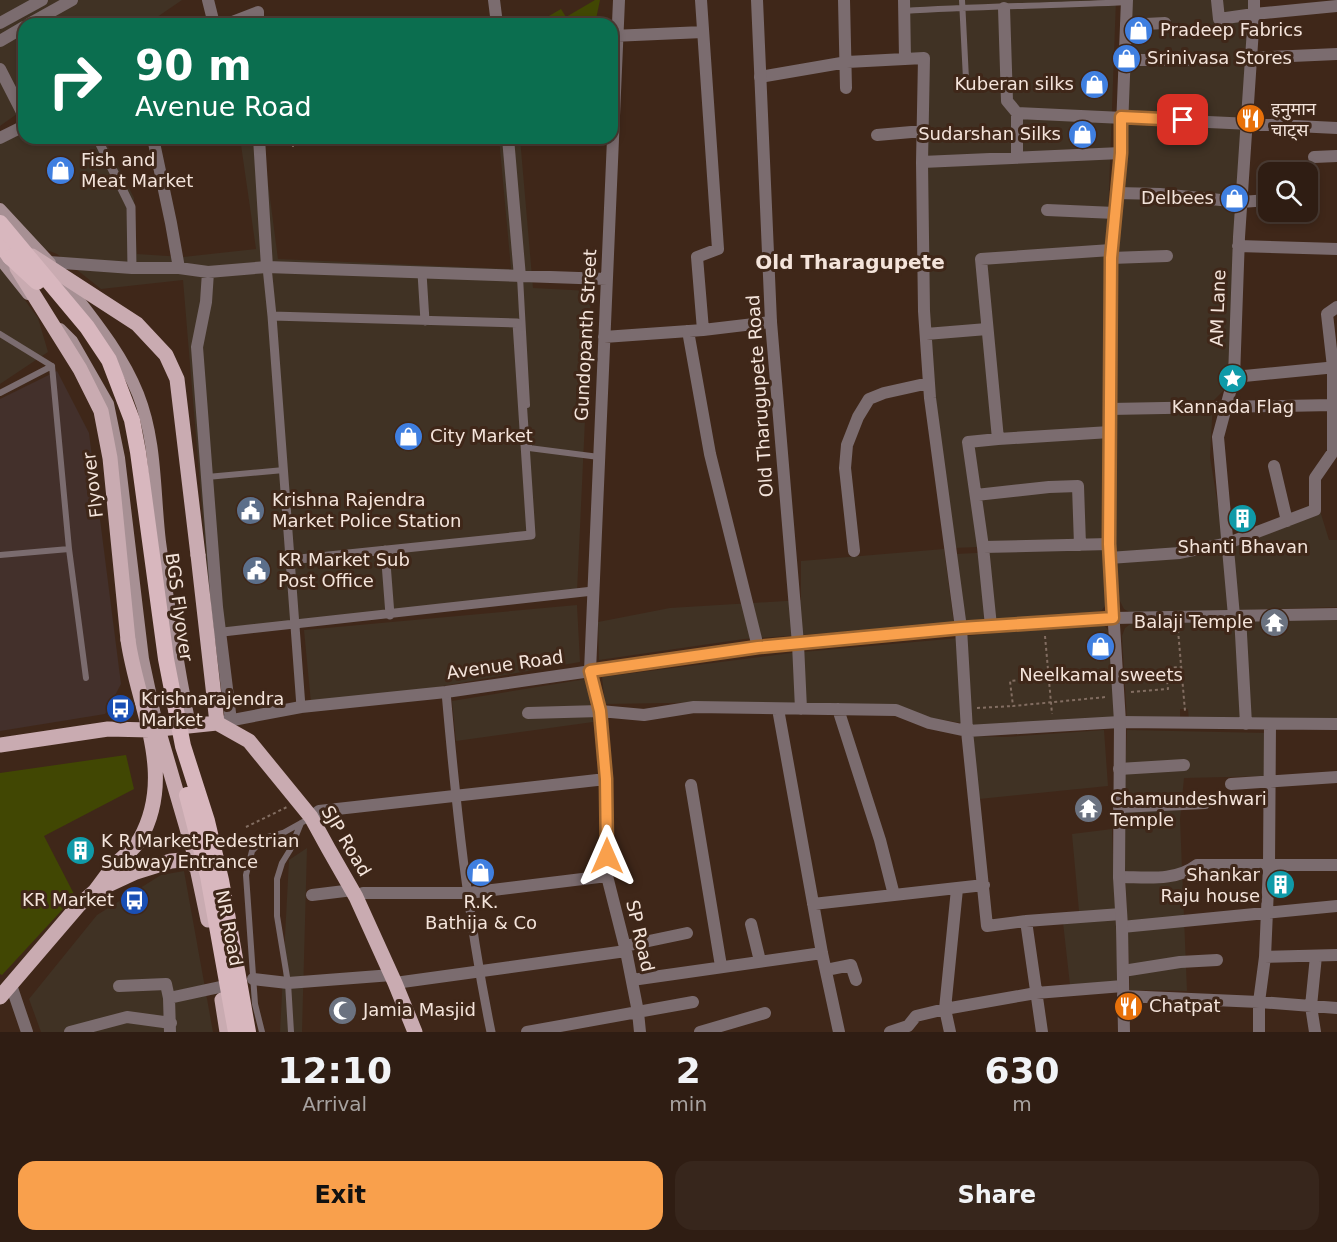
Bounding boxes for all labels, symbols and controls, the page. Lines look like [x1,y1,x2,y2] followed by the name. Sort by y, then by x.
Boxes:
[1123,14,1155,46] shop icon: Pradeep Fabrics
[1160,19,1303,40] place label: Pradeep Fabrics
[135,41,252,90] text: 90 m
[36,42,114,120] icon: right
[1110,42,1142,74] shop icon: Srinivasa Stores
[1147,47,1292,68] place label: Srinivasa Stores
[1079,68,1111,100] shop icon: Kuberan silks
[954,73,1074,94] place label: Kuberan silks
[135,91,312,122] text: Avenue Road
[1157,94,1208,145] pin
[1271,98,1317,141] place label: हनुमान चाट्स
[1166,103,1199,136] icon: arrive
[1234,103,1266,135] restaurant icon: हनुमान चाट्स
[1066,118,1098,150] shop icon: Sudarshan Silks
[918,123,1061,144] place label: Sudarshan Silks
[81,149,193,191] place label: Fish and Meat Market
[44,154,76,186] shop icon: Fish and Meat Market
[1258,162,1318,222] map controls
[1258,162,1318,222] button: search
[1219,182,1251,214] shop icon: Delbees
[1141,187,1214,208] place label: Delbees
[571,249,600,421] street label: Gundopanth Street
[755,250,945,274] district label: Old Tharagupete
[1206,269,1229,347] street label: AM Lane
[742,294,777,498] street label: Old Tharugupete Road
[1217,362,1249,394] place icon: Kannada Flag
[1172,396,1294,417] place label: Kannada Flag
[393,420,425,452] shop icon: City Market
[430,425,533,446] place label: City Market
[78,450,107,519] street label: Flyover
[272,489,462,531] place label: Krishna Rajendra Market Police Station
[235,494,267,526] public building icon: Krishna Rajendra Market Police Station
[1227,502,1259,534] building icon: Shanti Bhavan
[1178,536,1308,557] place label: Shanti Bhavan
[278,549,410,591] place label: KR Market Sub Post Office
[161,551,198,663] street label: BGS Flyover
[241,554,273,586] public building icon: KR Market Sub Post Office
[1258,606,1290,638] temple icon: Balaji Temple
[1134,611,1253,632] place label: Balaji Temple
[1085,630,1117,662] shop icon: Neelkamal sweets
[445,646,565,683] street label: Avenue Road
[1019,664,1183,685] place label: Neelkamal sweets
[141,688,284,730] place label: Krishnarajendra Market
[104,693,136,725] bus stop icon: Krishnarajendra Market
[1109,788,1267,830] place label: Chamundeshwari Temple
[1073,793,1105,825] temple icon: Chamundeshwari Temple
[317,802,376,880] street label: SJP Road
[575,824,639,888] position arrow
[101,830,299,872] place label: K R Market Pedestrian Subway Entrance
[64,835,96,867] building icon: K R Market Pedestrian Subway Entrance
[465,857,497,889] shop icon: R.K. Bathija & Co
[1160,864,1261,906] place label: Shankar Raju house
[1265,869,1297,901] building icon: Shankar Raju house
[119,884,151,916] bus stop icon: KR Market
[212,888,247,968] street label: NR Road
[22,889,114,910] place label: KR Market
[425,891,537,933] place label: R.K. Bathija & Co
[622,898,659,974] street label: SP Road
[1112,990,1144,1022] restaurant icon: Chatpat
[326,994,358,1026] mosque icon: Jamia Masjid
[1149,995,1221,1016] place label: Chatpat
[362,999,476,1020] place label: Jamia Masjid
[277,1050,392,1091] text: 12:10
[676,1050,701,1091] text: 2
[984,1050,1060,1091] text: 630
[302,1092,367,1116] text: Arrival
[669,1092,707,1116] text: min
[1012,1092,1032,1116] text: m
[18,1161,663,1230] button: Exit
[675,1161,1319,1230] button: Share

